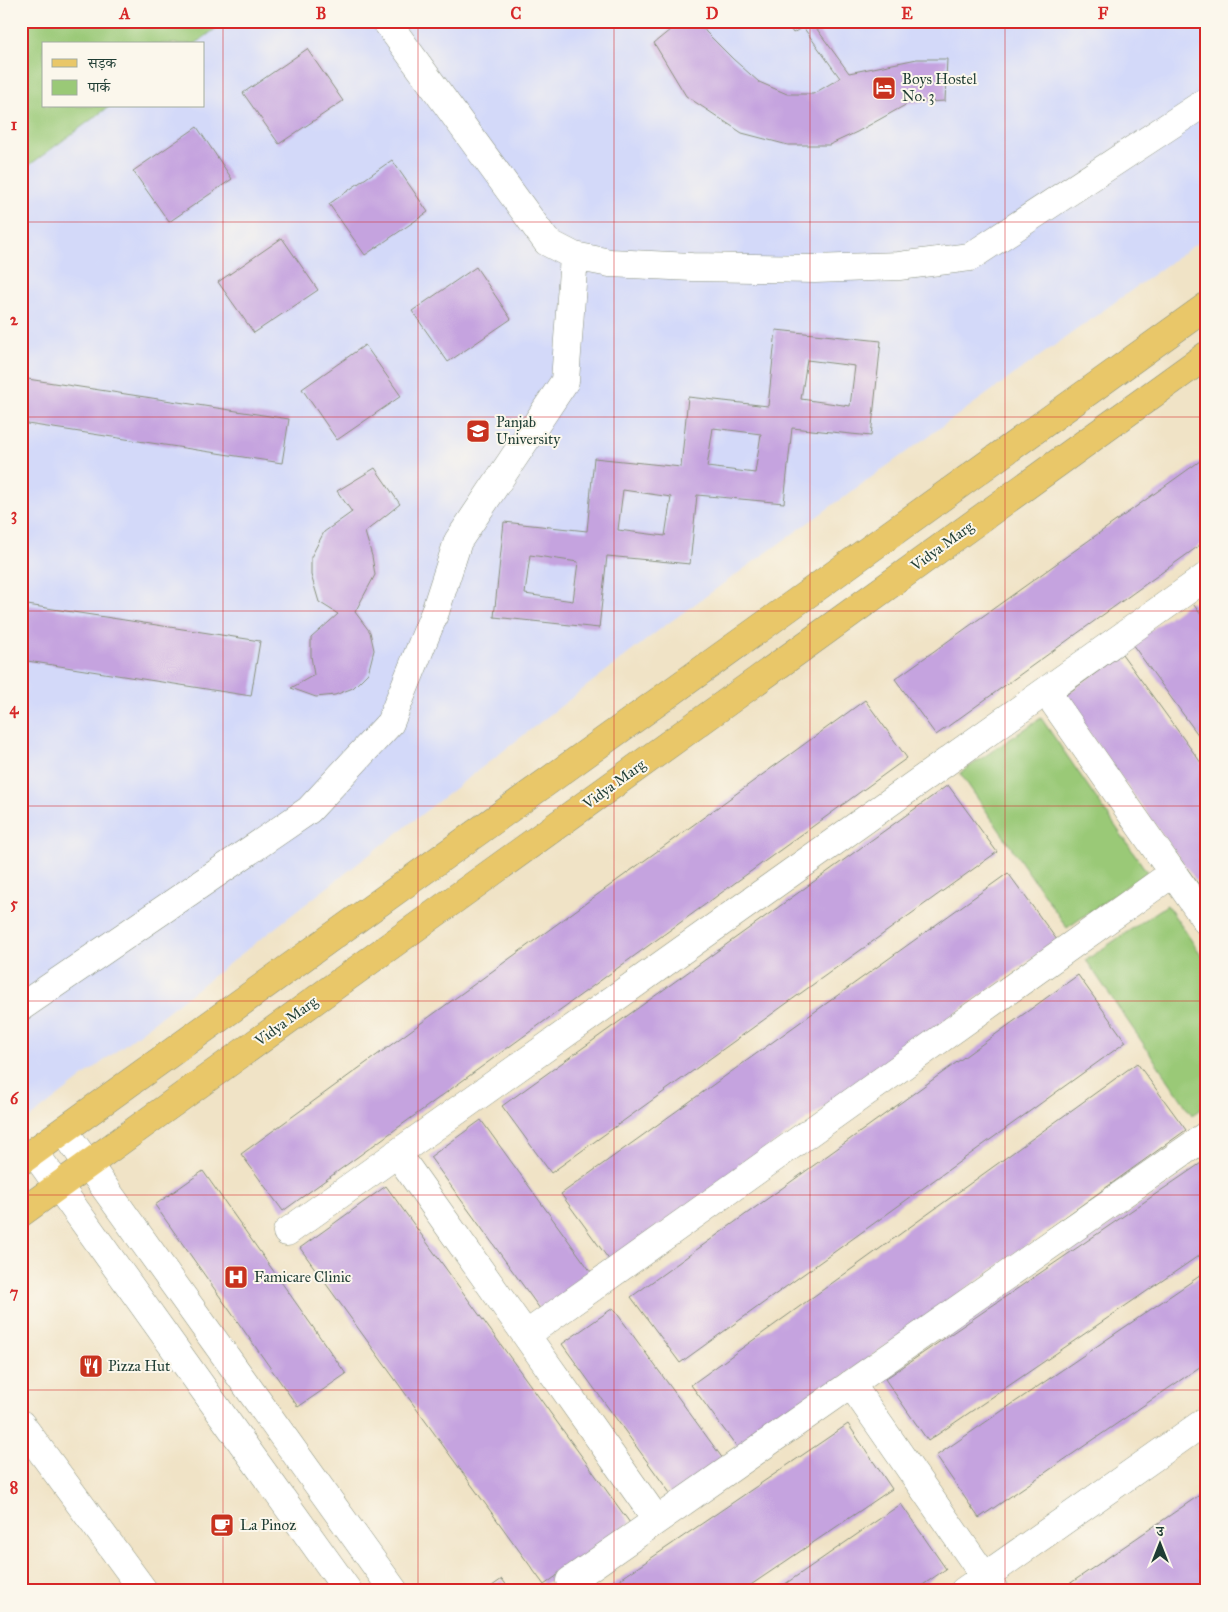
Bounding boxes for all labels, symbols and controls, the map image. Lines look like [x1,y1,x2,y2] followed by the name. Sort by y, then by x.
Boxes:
[119,4,131,23] text: A
[316,4,326,23] text: B
[511,4,522,23] text: C
[706,4,719,23] text: D
[901,4,913,23] text: E
[1098,4,1109,23] text: F
[42,42,205,108] legend
[87,54,117,72] text: सड़क
[902,70,978,105] place label: Boys Hostel No. 3
[871,75,897,101] hotel icon: Boys Hostel No. 3
[87,78,111,96] text: पार्क
[11,115,18,134] text: 1
[10,310,19,329] text: 2
[496,413,561,448] place label: Panjab University
[465,418,491,444] school or university icon: Panjab University
[11,505,17,525] text: 3
[906,517,978,575] street label: Vidya Marg
[10,699,20,719] text: 4
[578,755,650,813] street label: Vidya Marg
[10,894,18,913] text: 5
[250,992,322,1050] street label: Vidya Marg
[10,1089,19,1108] text: 6
[223,1264,249,1290] hospital icon: Famicare Clinic
[254,1268,351,1286] place label: Famicare Clinic
[10,1283,19,1302] text: 7
[78,1353,104,1379] restaurant icon: Pizza Hut
[108,1357,171,1375] place label: Pizza Hut
[10,1478,18,1497] text: 8
[209,1512,235,1538] cafe icon: La Pinoz
[240,1516,296,1534] place label: La Pinoz
[1136,1520,1186,1570] north arrow
[1155,1523,1164,1540] text: उ

